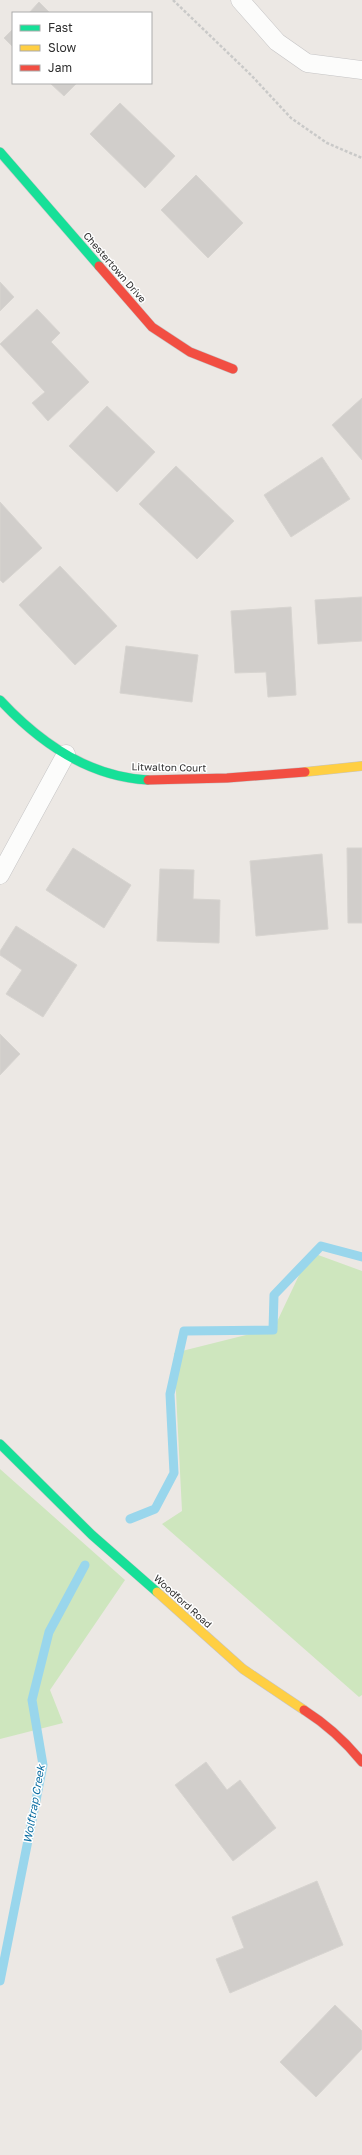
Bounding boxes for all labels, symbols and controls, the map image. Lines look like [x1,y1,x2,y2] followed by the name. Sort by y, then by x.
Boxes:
[12,12,152,84] legend
[48,20,73,35] text: Fast
[48,40,76,55] text: Slow
[48,60,72,75] text: Jam
[81,229,149,305] street label: Chestertown Drive
[132,760,206,774] street label: Litwalton Court
[152,1572,214,1630] street label: Woodford Road
[20,1762,48,1844] water label: Wolftrap Creek

